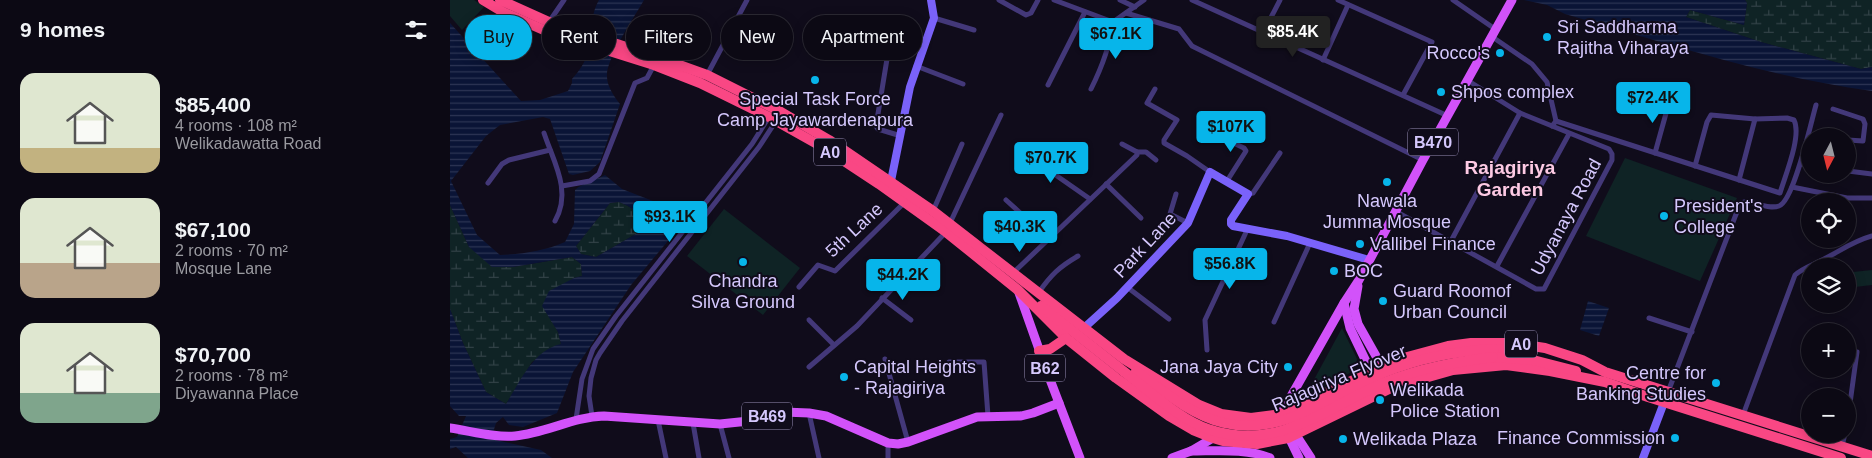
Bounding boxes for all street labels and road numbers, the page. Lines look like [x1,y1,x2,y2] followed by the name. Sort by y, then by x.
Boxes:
[1408,128,1458,156] road number: B470
[814,138,846,166] road number: A0
[1527,155,1605,279] street label: Udyanaya Road
[822,199,886,261] street label: 5th Lane
[1110,208,1180,282] street label: Park Lane
[1505,330,1537,358] road number: A0
[1269,341,1409,415] street label: Rajagiriya Flyover
[1025,354,1065,382] road number: B62
[742,402,792,430] road number: B469

